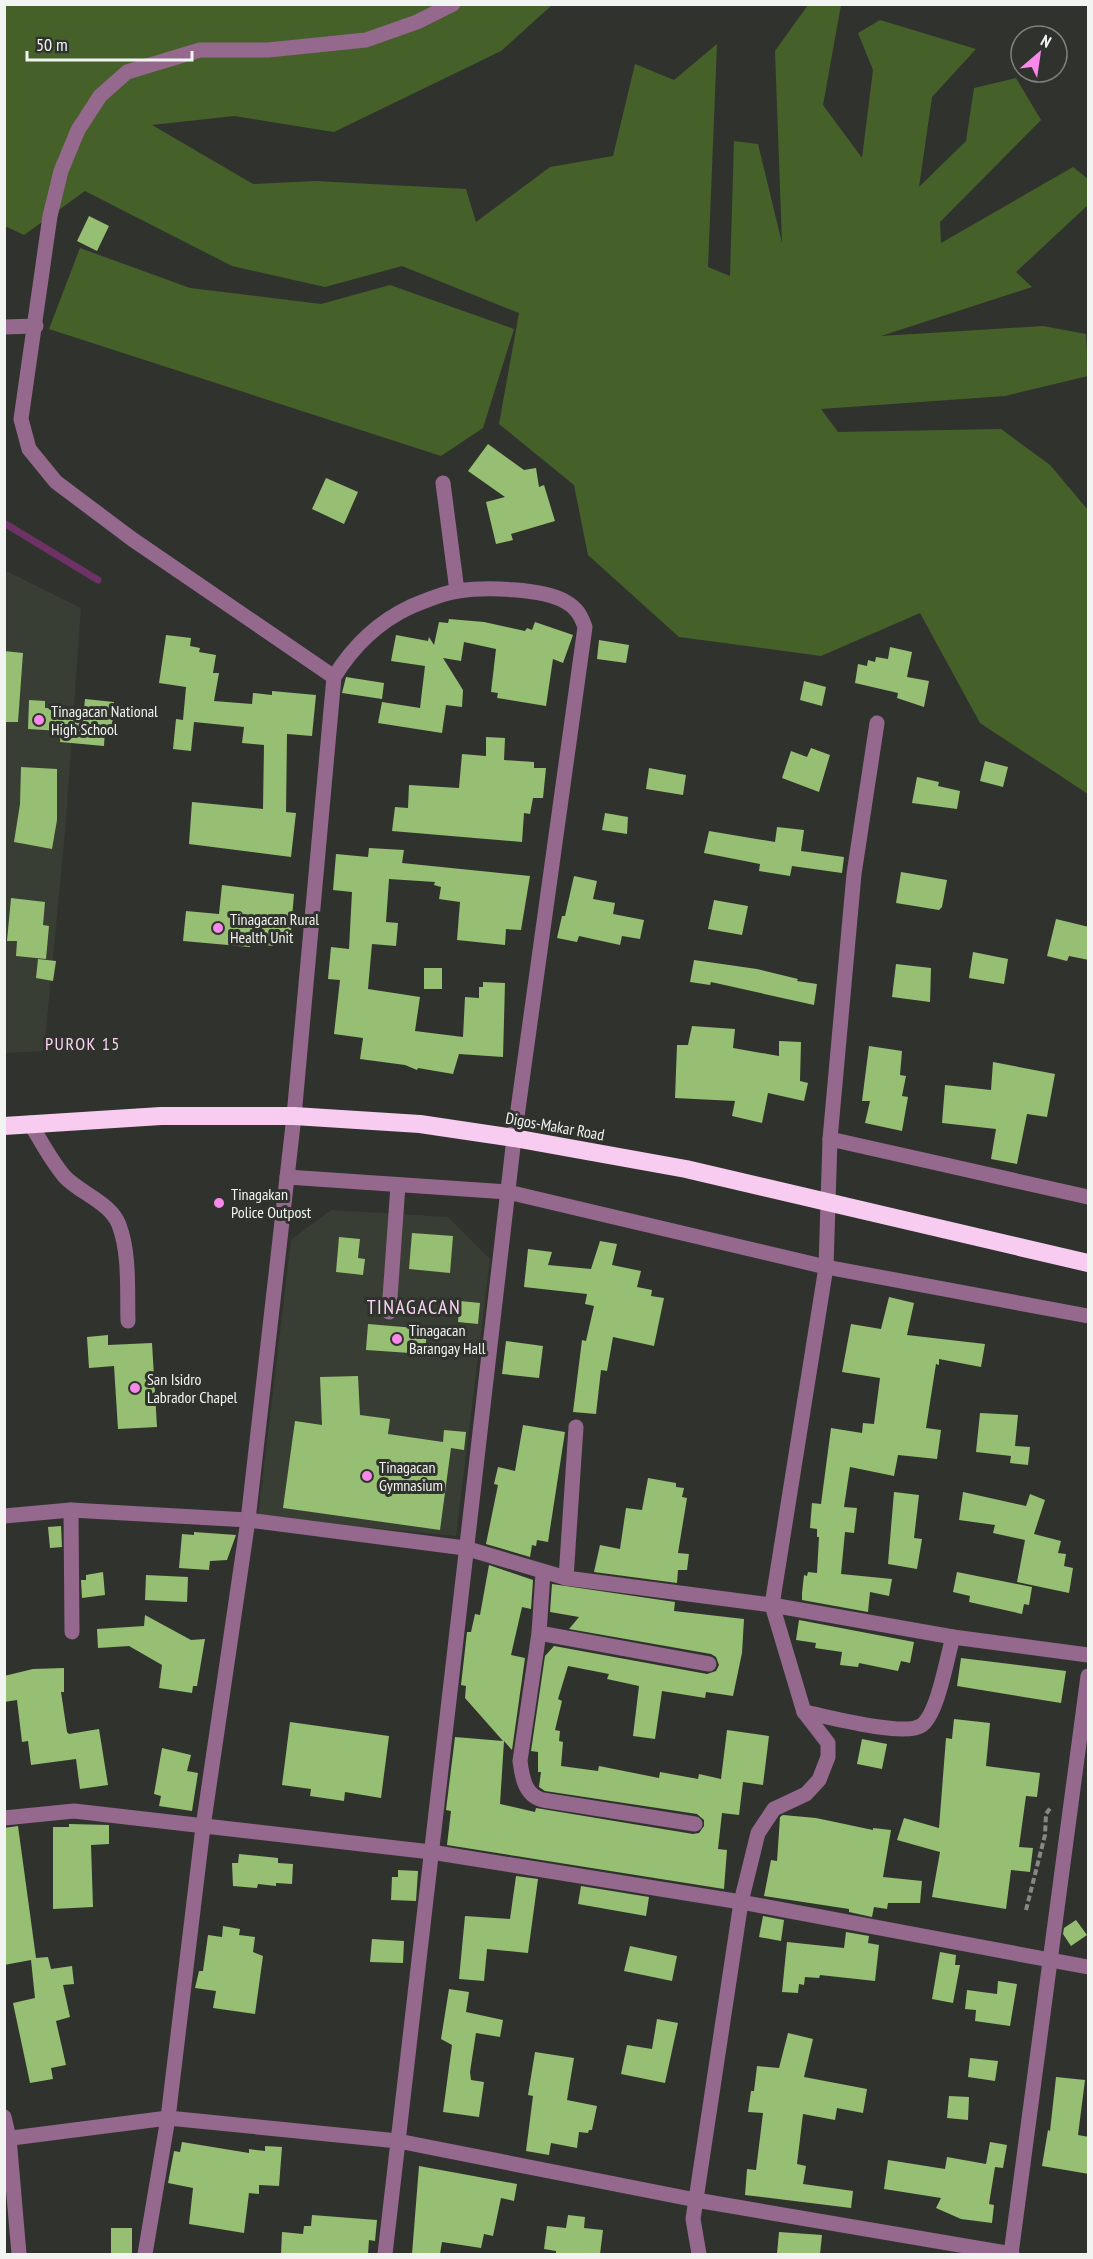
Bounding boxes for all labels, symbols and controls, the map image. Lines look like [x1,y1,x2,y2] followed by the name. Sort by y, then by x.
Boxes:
[27,24,192,62] scale bar
[1009,24,1069,84] north arrow
[1038,30,1055,52] text: N
[36,33,68,56] text: 50 m
[51,701,158,739] place label: Tinagacan National High School
[32,713,46,727] marker: Tinagacan National High School
[230,909,319,947] place label: Tinagacan Rural Health Unit
[211,921,225,935] marker: Tinagacan Rural Health Unit
[45,1032,121,1055] district label: PUROK 15
[504,1107,606,1145] street label: Digos-Makar Road
[231,1184,312,1222] place label: Tinagakan Police Outpost
[212,1196,226,1210] marker: Tinagakan Police Outpost
[367,1294,461,1320] district label: TINAGACAN
[409,1320,486,1358] place label: Tinagacan Barangay Hall
[390,1332,404,1346] marker: Tinagacan Barangay Hall
[147,1369,237,1407] place label: San Isidro Labrador Chapel
[128,1381,142,1395] marker: San Isidro Labrador Chapel
[379,1457,443,1495] place label: Tinagacan Gymnasium
[360,1469,374,1483] marker: Tinagacan Gymnasium

